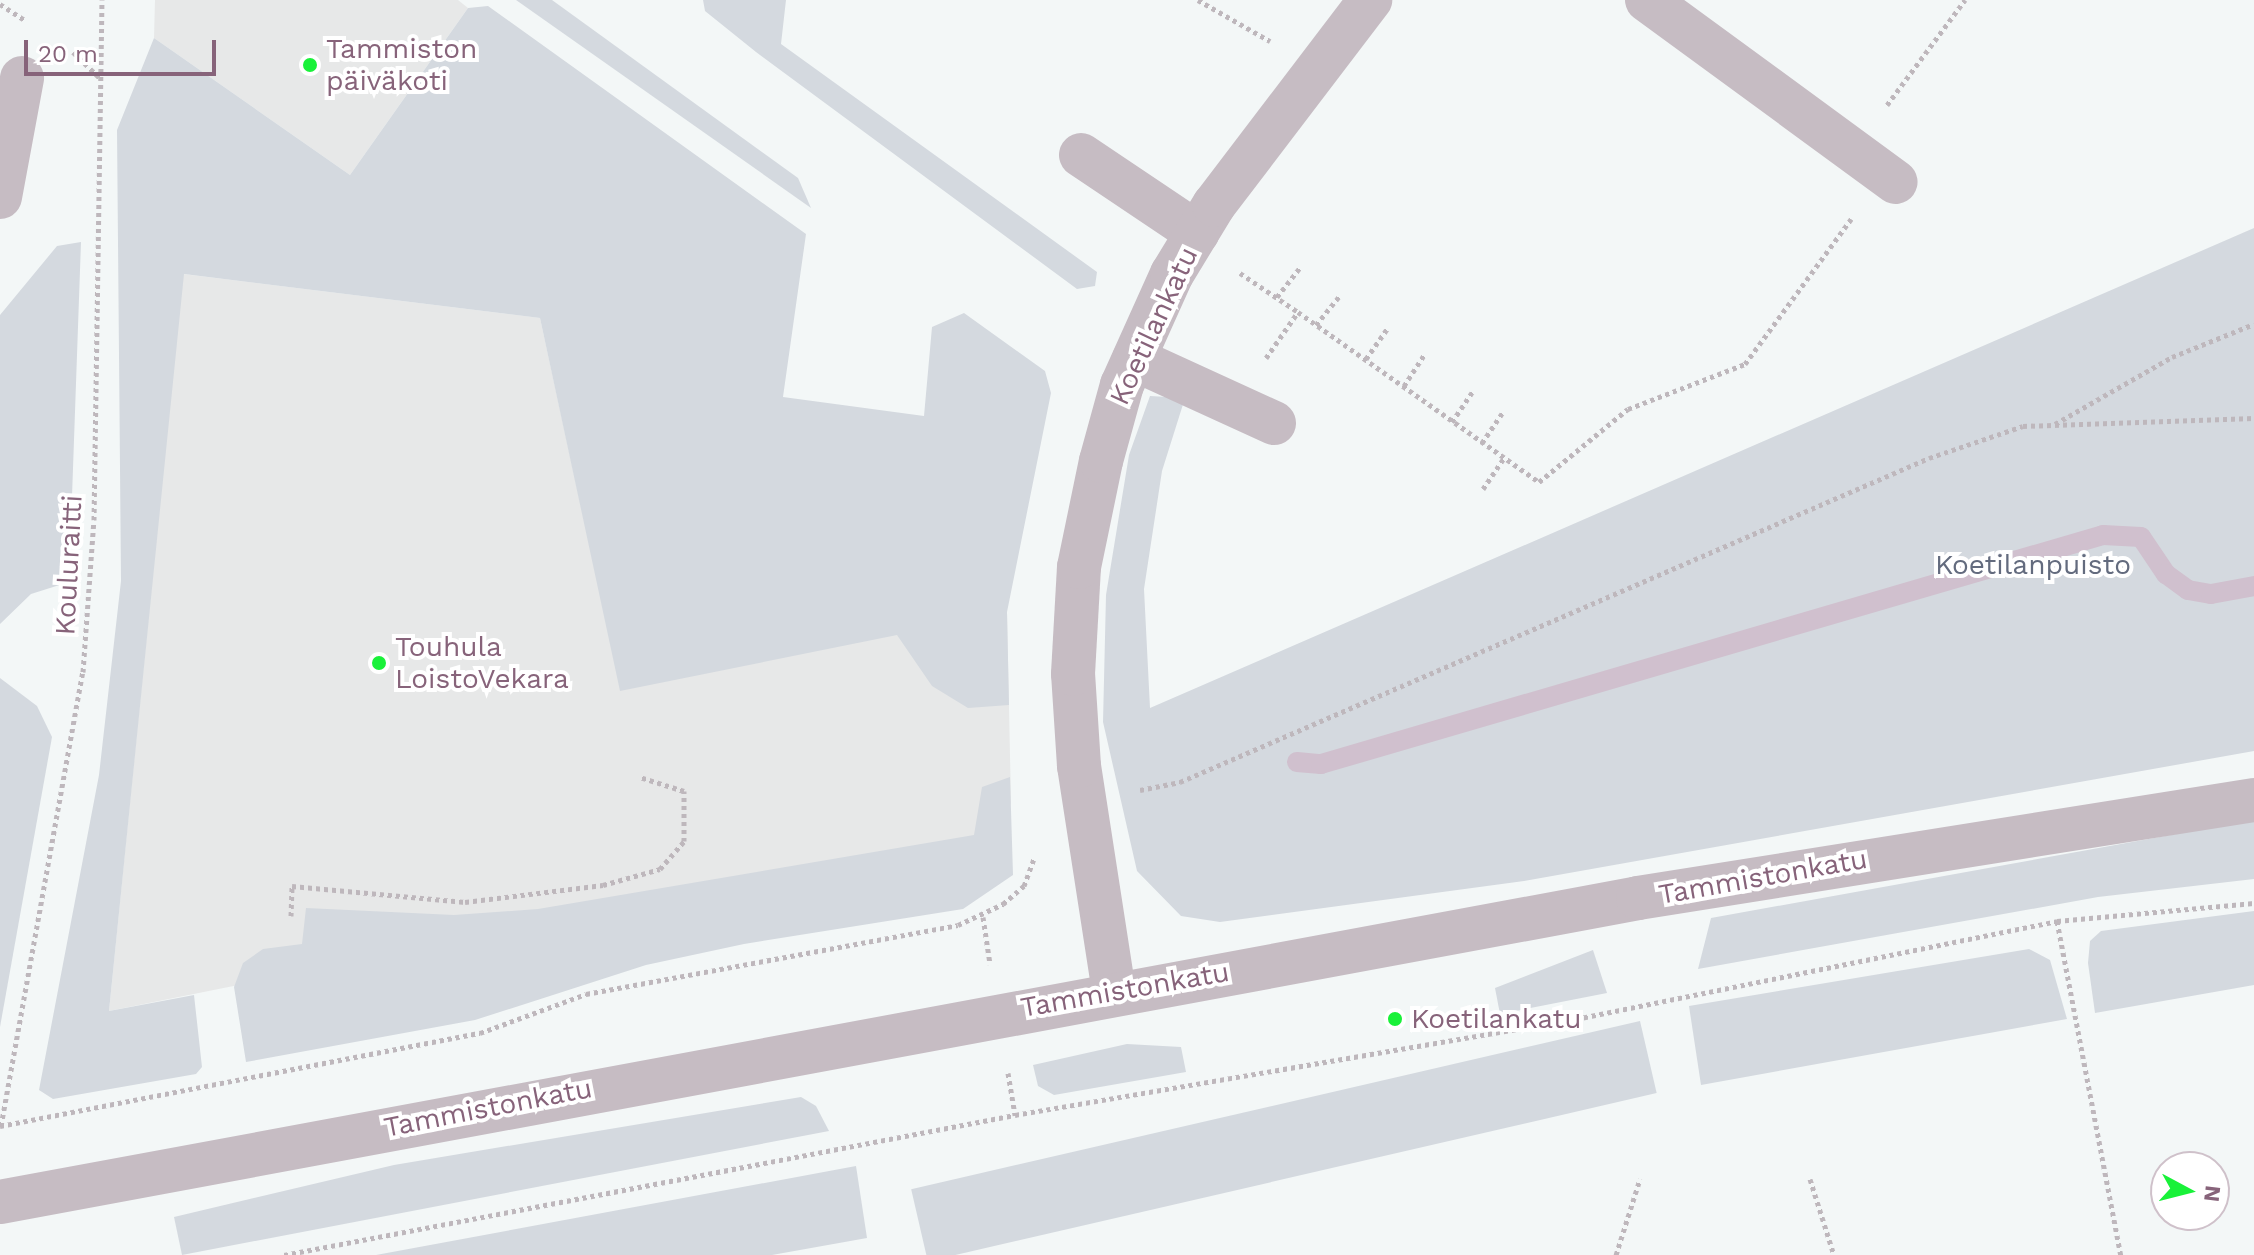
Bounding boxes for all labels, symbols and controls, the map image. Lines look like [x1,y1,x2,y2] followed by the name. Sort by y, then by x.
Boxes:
[28,24,220,74] scale bar
[326,32,477,98] place label: Tammiston päiväkoti
[38,40,98,68] text: 20 m
[301,56,319,74] marker: Tammiston päiväkoti
[1103,242,1205,410] street label: Koetilankatu
[49,494,89,636] street label: Kouluraitti
[1935,548,2131,582] park label: Koetilanpuisto
[395,630,569,696] place label: Touhula LoistoVekara
[370,654,388,672] marker: Touhula LoistoVekara
[1656,842,1870,912] street label: Tammistonkatu
[1018,955,1232,1025] street label: Tammistonkatu
[1411,1002,1582,1036] place label: Koetilankatu
[1386,1010,1404,1028] marker: Koetilankatu
[381,1071,595,1145] street label: Tammistonkatu
[2150,1151,2230,1231] north arrow
[2199,1184,2226,1203] text: N

